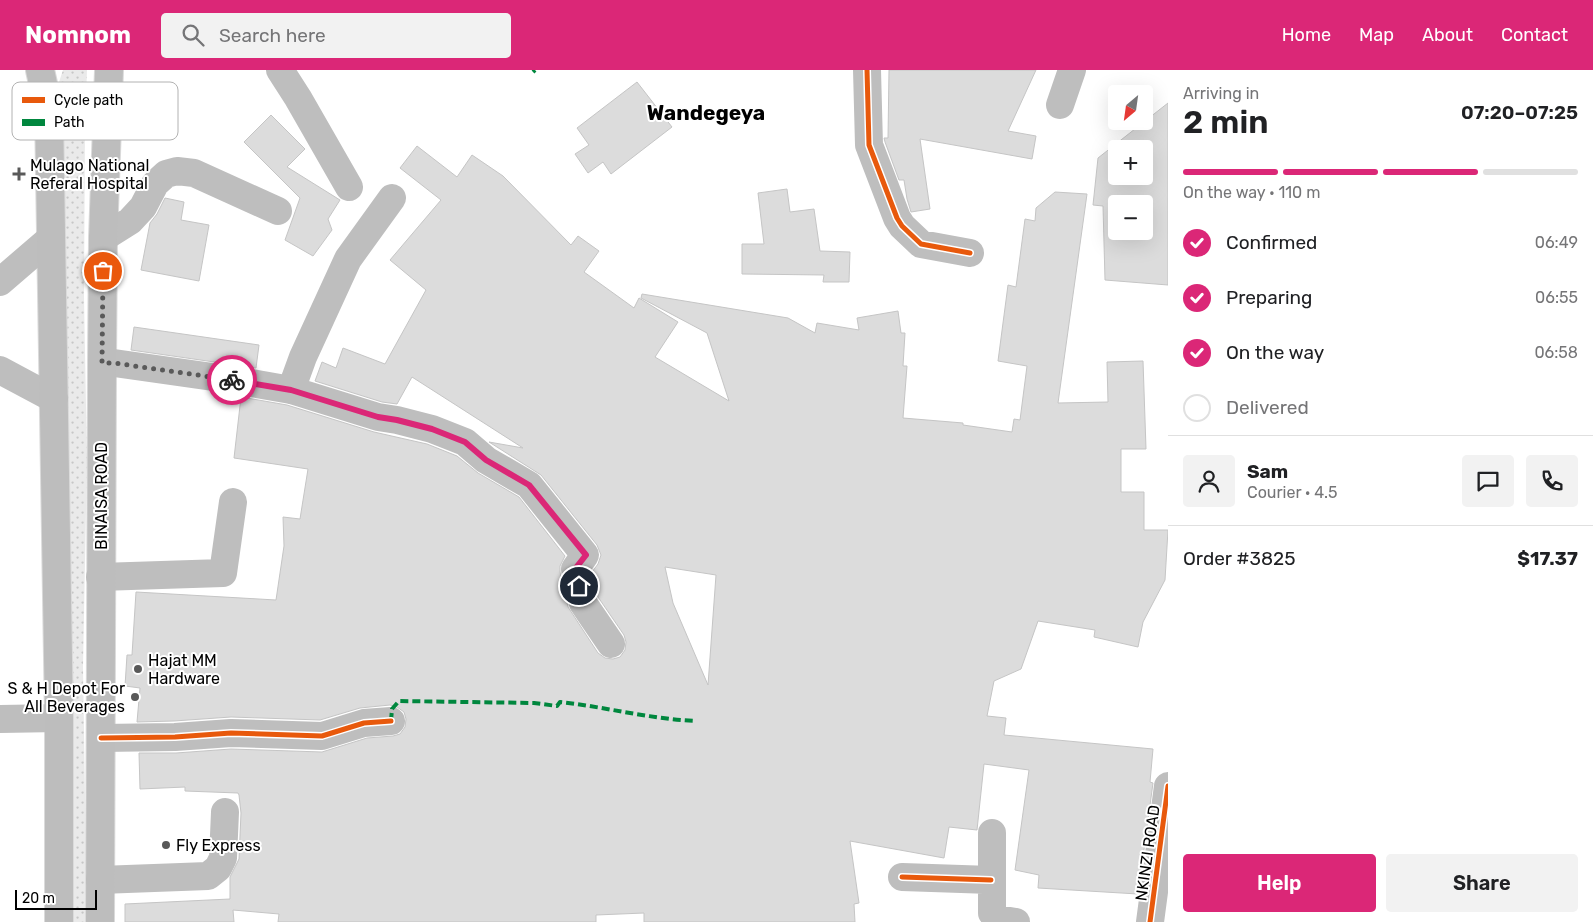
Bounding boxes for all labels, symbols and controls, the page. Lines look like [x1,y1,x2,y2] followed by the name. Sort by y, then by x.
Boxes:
[161,13,511,58] search box
[25,21,131,49] text: Nomnom
[179,21,207,49] icon: search
[219,24,326,47] text: Search here
[1282,24,1331,46] text: Home
[1359,24,1394,46] text: Map
[1422,24,1473,46] text: About
[1501,24,1568,46] text: Contact
[12,82,178,140] legend
[1183,84,1259,103] text: Arriving in
[1108,85,1152,130] north arrow
[1108,85,1153,240] map controls
[54,92,123,109] text: Cycle path
[647,100,765,125] district label: Wandegeya
[1461,101,1578,124] text: 07:20–07:25
[1183,103,1268,141] text: 2 min
[54,114,85,131] text: Path
[1108,140,1153,185] button: +
[30,156,149,193] place label: Mulago National Referal Hospital
[12,167,26,181] marker: Mulago National Referal Hospital
[1183,183,1320,202] text: On the way · 110 m
[1108,195,1153,240] button: −
[1183,229,1211,257] icon: check
[1226,231,1317,254] text: Confirmed
[1535,233,1578,252] text: 06:49
[82,250,124,292] pin
[89,257,117,285] icon: bag
[1183,284,1211,312] icon: check
[1226,286,1312,309] text: Preparing
[1535,288,1578,307] text: 06:55
[1183,339,1211,367] icon: check
[1226,341,1324,364] text: On the way
[1534,343,1578,362] text: 06:58
[207,355,257,405] courier
[218,366,246,394] icon: bike
[1226,396,1309,419] text: Delivered
[92,442,111,550] street label: BINAISA ROAD
[1183,455,1235,507] button: person
[1462,455,1514,507] button: chat
[1526,455,1578,507] button: phone
[1247,460,1288,483] text: Sam
[1247,483,1337,502] text: Courier · 4.5
[1183,547,1295,570] text: Order #3825
[1517,547,1578,570] text: $17.37
[558,565,600,607] pin
[565,572,593,600] icon: home
[148,651,220,688] place label: Hajat MM Hardware
[132,663,144,675] marker: Hajat MM Hardware
[8,679,125,716] place label: S & H Depot For All Beverages
[129,691,141,703] marker: S & H Depot For All Beverages
[1131,804,1164,902] street label: NKINZI ROAD
[176,836,261,855] place label: Fly Express
[160,839,172,851] marker: Fly Express
[1183,854,1376,912] button: Help
[1386,854,1578,912] button: Share
[15,887,98,910] scale bar
[22,890,55,907] text: 20 m

